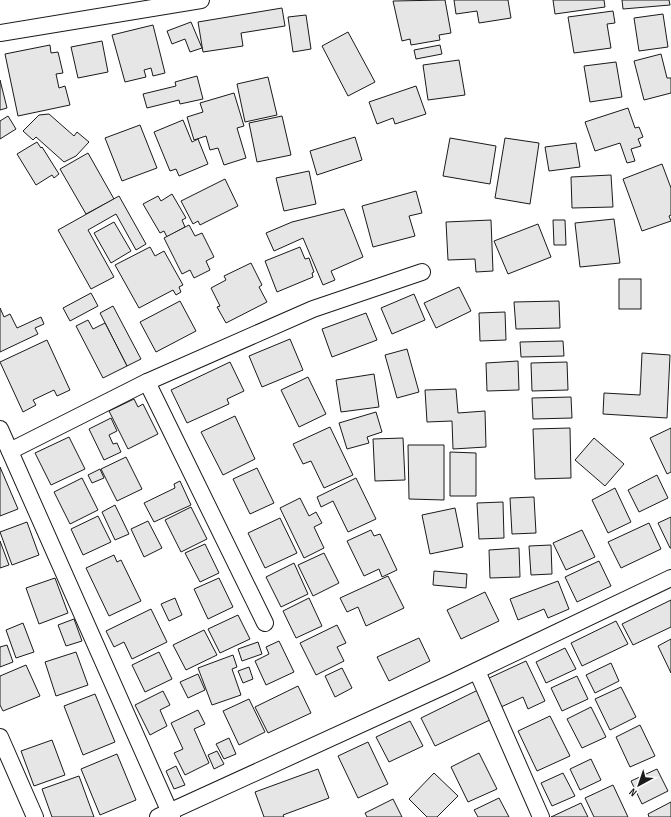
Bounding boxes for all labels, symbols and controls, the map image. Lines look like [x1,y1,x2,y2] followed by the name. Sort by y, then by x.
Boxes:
[619,765,659,805] north arrow
[626,785,639,799] text: N

